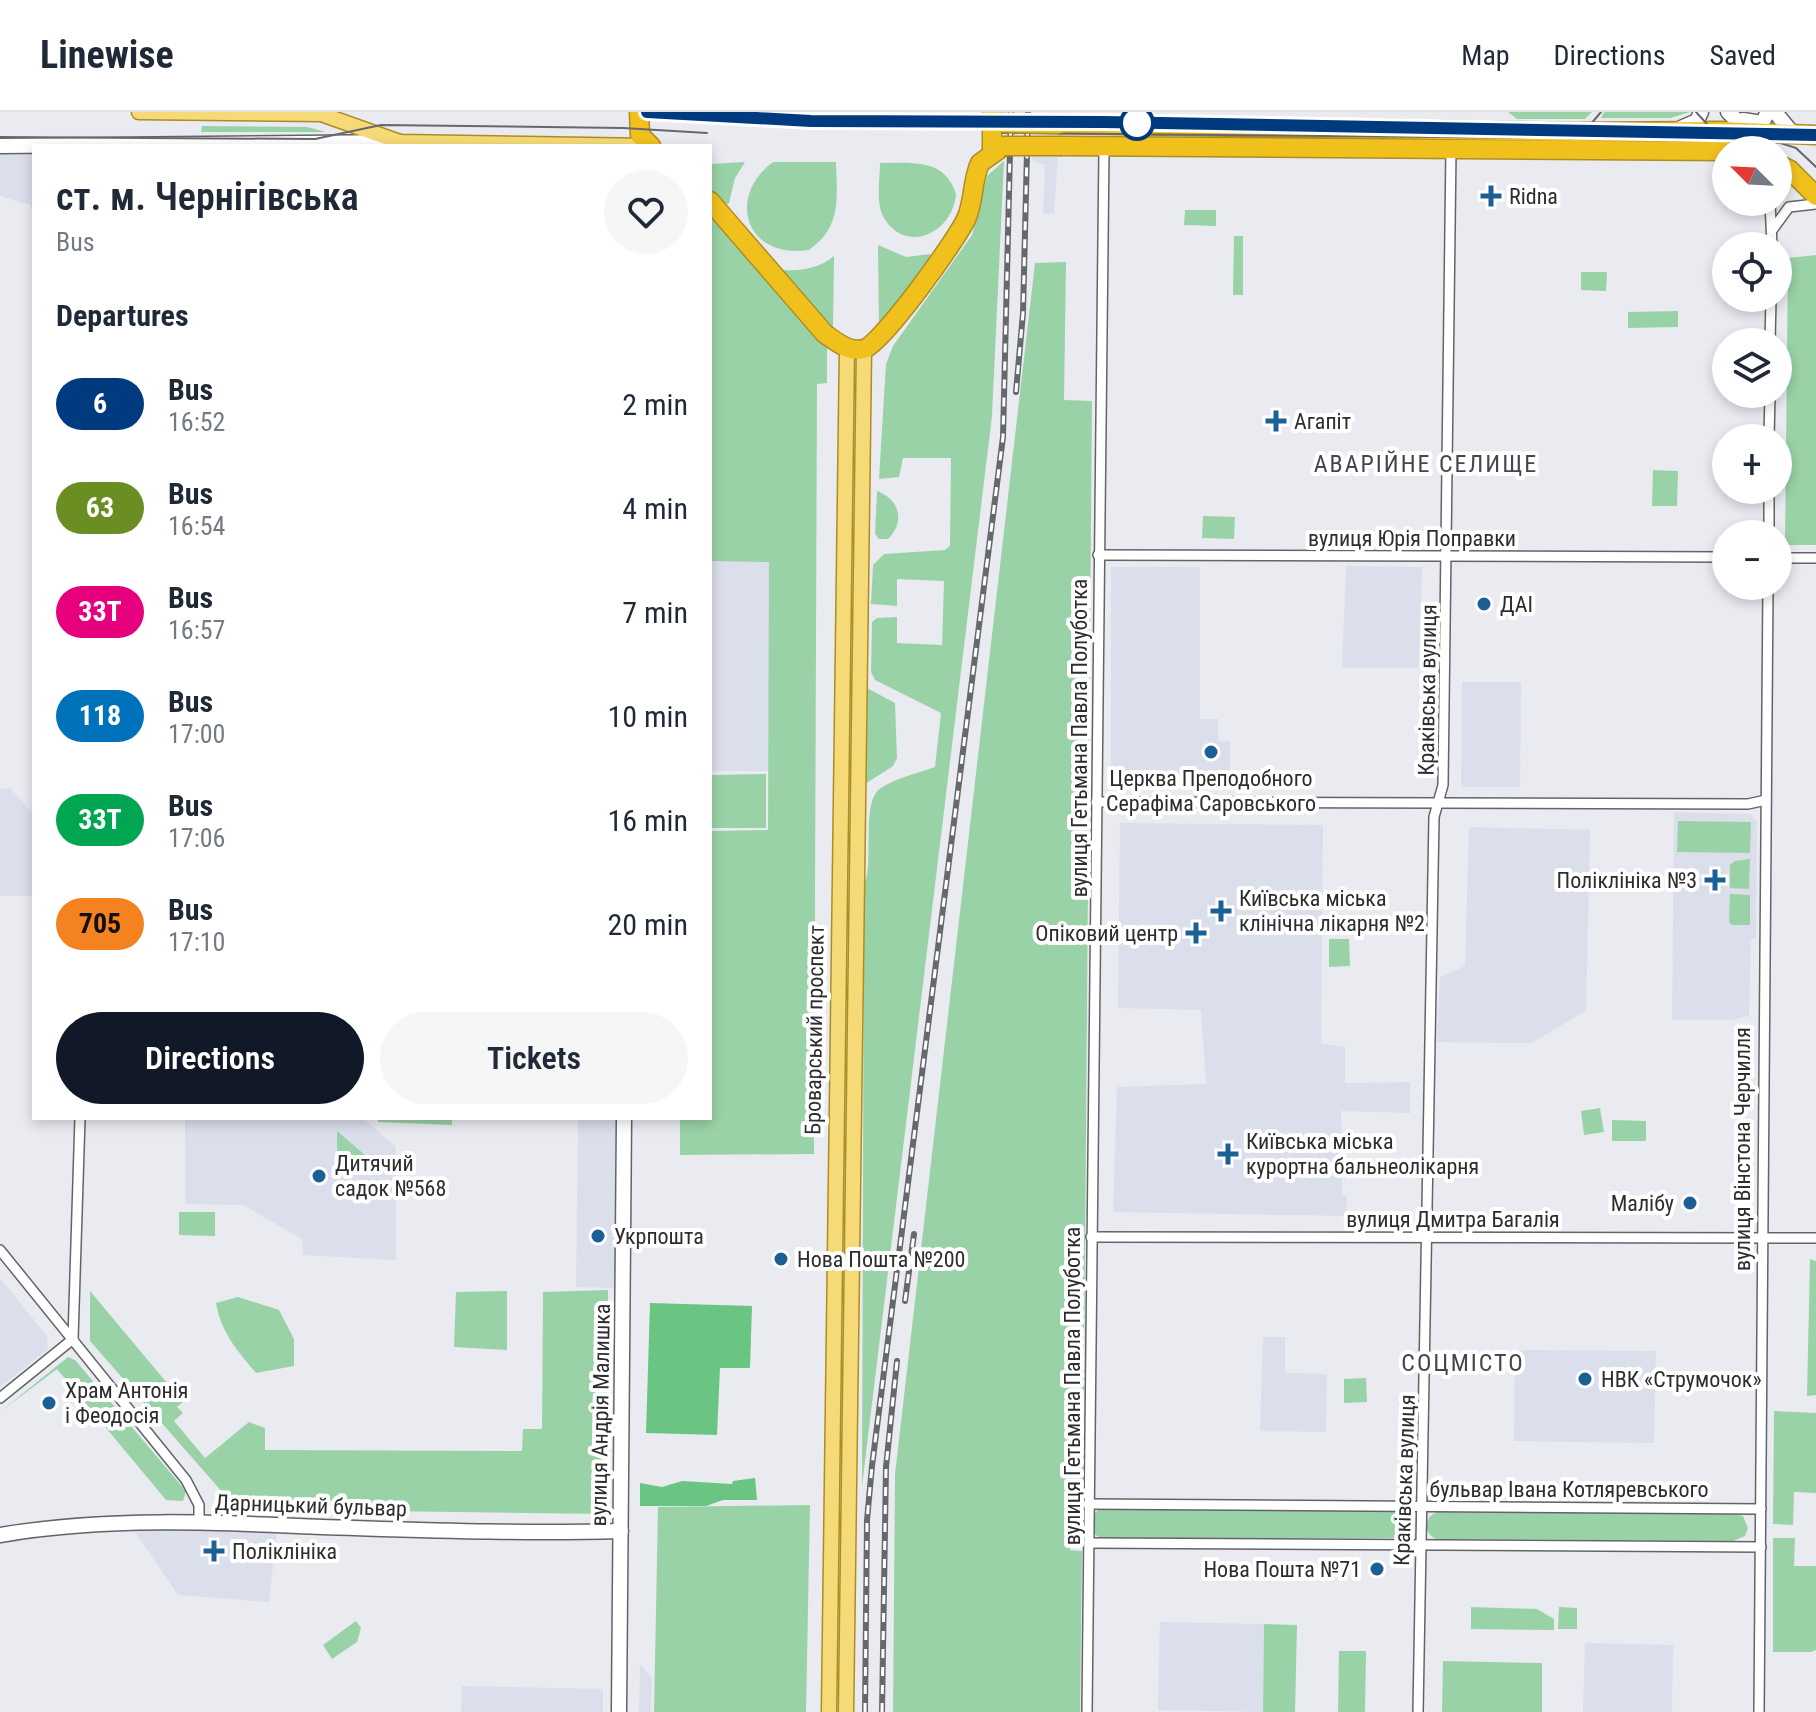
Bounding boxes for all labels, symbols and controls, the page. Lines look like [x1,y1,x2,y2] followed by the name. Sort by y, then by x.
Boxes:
[40,33,174,77] text: Linewise
[1461,39,1510,72] text: Map
[1554,39,1665,72] text: Directions
[1709,39,1776,72] text: Saved
[1120,106,1154,140] unlabelled marker
[1712,136,1792,216] north arrow
[1712,136,1792,600] map controls
[604,170,688,254] button: heart
[56,175,359,219] text: ст. м. Чернігівська
[1509,184,1558,209] place label: Ridna
[1480,185,1502,207] marker: Ridna
[56,227,95,257] text: Bus
[1712,232,1792,312] button: locate
[56,298,189,333] text: Departures
[1712,328,1792,408] button: layers
[168,372,213,407] text: Bus
[93,387,107,420] text: 6
[622,387,688,422] text: 2 min
[168,407,225,437] text: 16:52
[1294,409,1351,434] place label: Агапіт
[1265,410,1287,432] marker: Агапіт
[1712,424,1792,504] button: +
[1314,450,1538,478] district label: АВАРІЙНЕ СЕЛИЩЕ
[168,476,213,511] text: Bus
[86,491,114,524] text: 63
[622,491,688,526] text: 4 min
[168,511,225,541] text: 16:54
[1712,520,1792,600] button: −
[1308,526,1516,551] street label: вулиця Юрія Поправки
[1067,579,1092,897] street label: вулиця Гетьмана Павла Полуботка
[168,580,213,615] text: Bus
[1500,592,1533,617] place label: ДАІ
[78,595,122,628] text: 33Т
[622,595,688,630] text: 7 min
[1475,595,1493,613] marker: ДАІ
[1414,604,1441,776] street label: Краківська вулиця
[168,615,225,645] text: 16:57
[168,684,213,719] text: Bus
[79,699,121,732] text: 118
[607,699,688,734] text: 10 min
[168,719,225,749] text: 17:00
[1202,743,1220,761] marker: Церква Преподобного Серафіма Саровського
[1106,766,1316,816] place label: Церква Преподобного Серафіма Саровського
[168,788,213,823] text: Bus
[78,803,122,836] text: 33T
[607,803,688,838] text: 16 min
[168,823,225,853] text: 17:06
[1557,868,1697,893] place label: Поліклініка №3
[1704,869,1726,891] marker: Поліклініка №3
[1239,886,1425,936] place label: Київська міська клінічна лікарня №2
[168,892,213,927] text: Bus
[1210,900,1232,922] marker: Київська міська клінічна лікарня №2
[79,907,121,940] text: 705
[607,907,688,942] text: 20 min
[1035,921,1178,946] place label: Опіковий центр
[1185,922,1207,944] marker: Опіковий центр
[800,925,829,1135] street label: Броварський проспект
[168,927,225,957] text: 17:10
[56,1012,364,1104] button: Directions
[380,1012,688,1104] button: Tickets
[1730,1027,1755,1271] street label: вулиця Вінстона Черчилля
[1246,1129,1479,1179] place label: Київська міська курортна бальнеолікарня
[1217,1143,1239,1165] marker: Київська міська курортна бальнеолікарня
[335,1151,446,1201] place label: Дитячий садок №568
[310,1167,328,1185] marker: Дитячий садок №568
[1611,1191,1674,1216] place label: Малібу
[1681,1194,1699,1212] marker: Малібу
[1346,1207,1560,1232] street label: вулиця Дмитра Багалія
[614,1224,704,1249] place label: Укрпошта
[589,1227,607,1245] marker: Укрпошта
[1060,1227,1085,1545] street label: вулиця Гетьмана Павла Полуботка
[797,1247,965,1272] place label: Нова Пошта №200
[772,1250,790,1268] marker: Нова Пошта №200
[586,1303,615,1527] street label: вулиця Андрія Малишка
[1401,1349,1525,1377] district label: СОЦМІСТО
[1601,1367,1762,1392] place label: НВК «Струмочок»
[1576,1370,1594,1388] marker: НВК «Струмочок»
[65,1378,188,1428] place label: Храм Антонія і Феодосія
[40,1394,58,1412] marker: Храм Антонія і Феодосія
[1389,1394,1420,1566] street label: Краківська вулиця
[1429,1477,1709,1502] street label: бульвар Івана Котляревського
[215,1490,407,1521] street label: Дарницький бульвар
[232,1539,337,1564] place label: Поліклініка
[203,1540,225,1562] marker: Поліклініка
[1203,1557,1361,1582] place label: Нова Пошта №71
[1368,1560,1386,1578] marker: Нова Пошта №71

